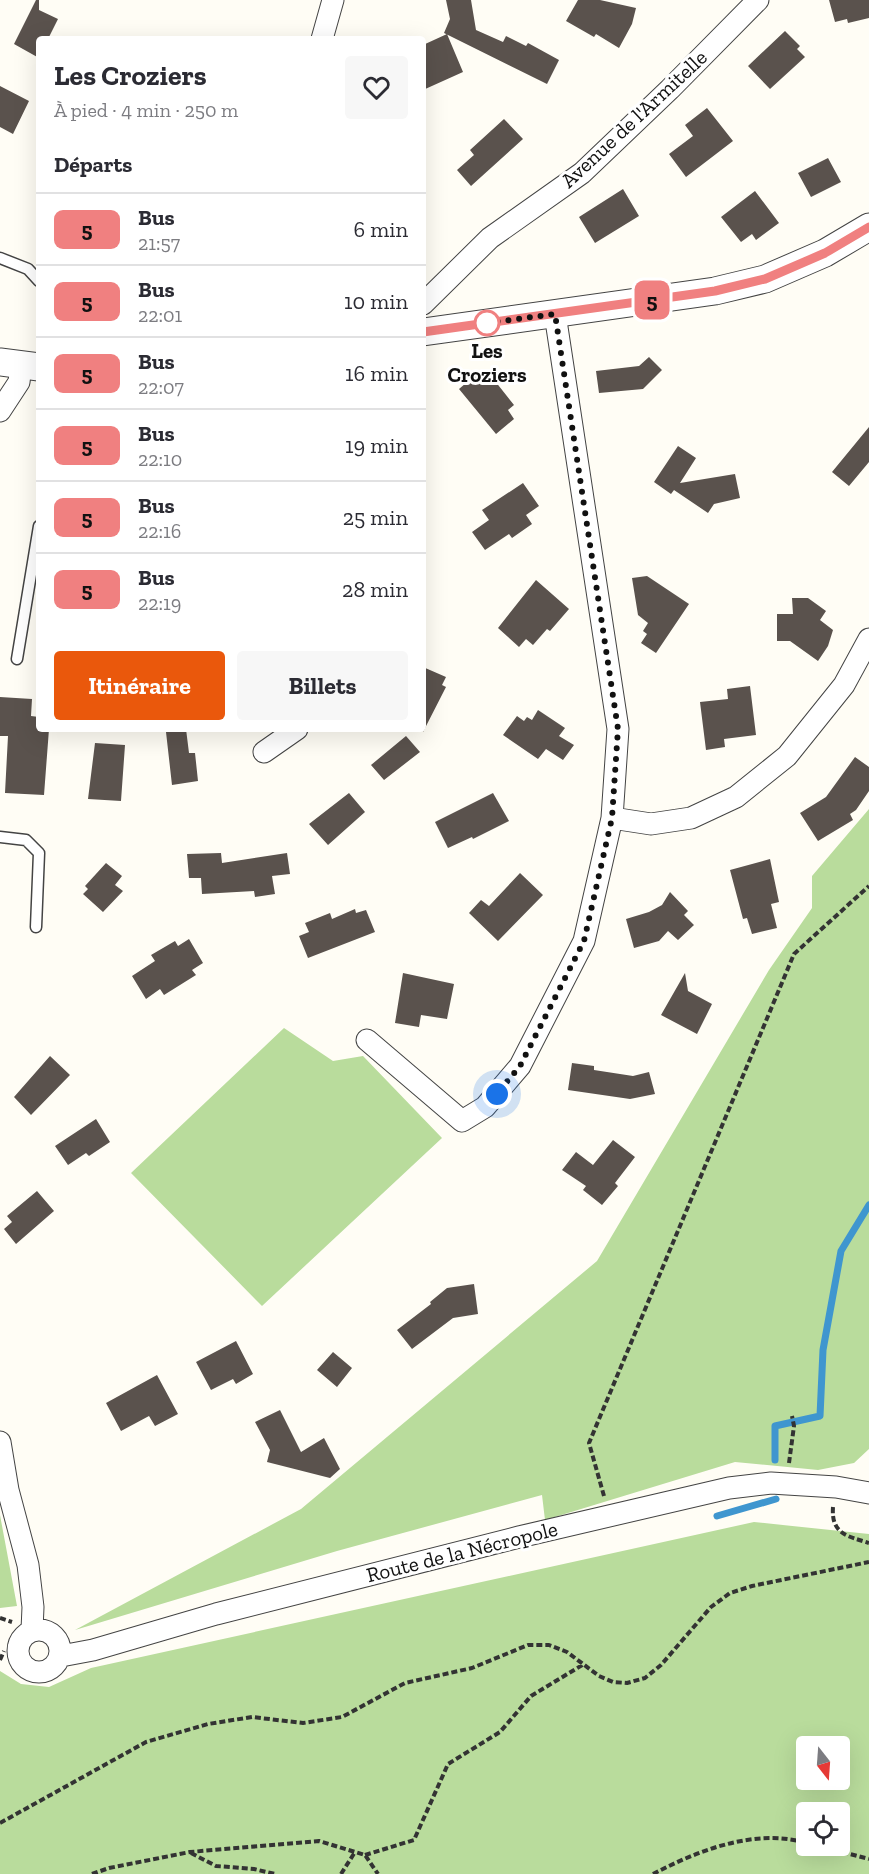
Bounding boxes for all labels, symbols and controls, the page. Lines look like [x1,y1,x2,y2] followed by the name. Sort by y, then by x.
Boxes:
[555,44,712,193] street label: Avenue de l'Armitelle
[345,56,408,119] button: heart
[54,59,207,92] text: Les Croziers
[54,98,238,122] text: À pied · 4 min · 250 m
[54,151,132,178] text: Départs
[138,204,175,231] text: Bus
[354,216,408,243] text: 6 min
[82,217,92,242] text: 5
[138,231,180,255] text: 21:57
[138,276,175,303] text: Bus
[632,280,672,320] line badge: 5
[344,288,408,315] text: 10 min
[647,288,657,313] text: 5
[82,289,92,314] text: 5
[138,303,182,327] text: 22:01
[474,310,500,336] marker: Les Croziers
[447,338,527,387] place label: Les Croziers
[138,348,175,375] text: Bus
[345,360,408,387] text: 16 min
[82,361,92,386] text: 5
[138,375,184,399] text: 22:07
[138,420,175,447] text: Bus
[345,432,408,459] text: 19 min
[82,433,92,458] text: 5
[138,447,182,471] text: 22:10
[138,492,175,519] text: Bus
[343,504,408,531] text: 25 min
[82,505,92,530] text: 5
[138,519,181,543] text: 22:16
[138,564,175,591] text: Bus
[342,576,408,603] text: 28 min
[82,577,92,602] text: 5
[138,591,181,615] text: 22:19
[54,651,225,720] button: Itinéraire
[237,651,408,720] button: Billets
[482,1079,512,1109] your location
[364,1516,560,1587] street label: Route de la Nécropole
[796,1736,850,1790] north arrow
[796,1736,850,1856] map controls
[796,1802,850,1856] button: locate

